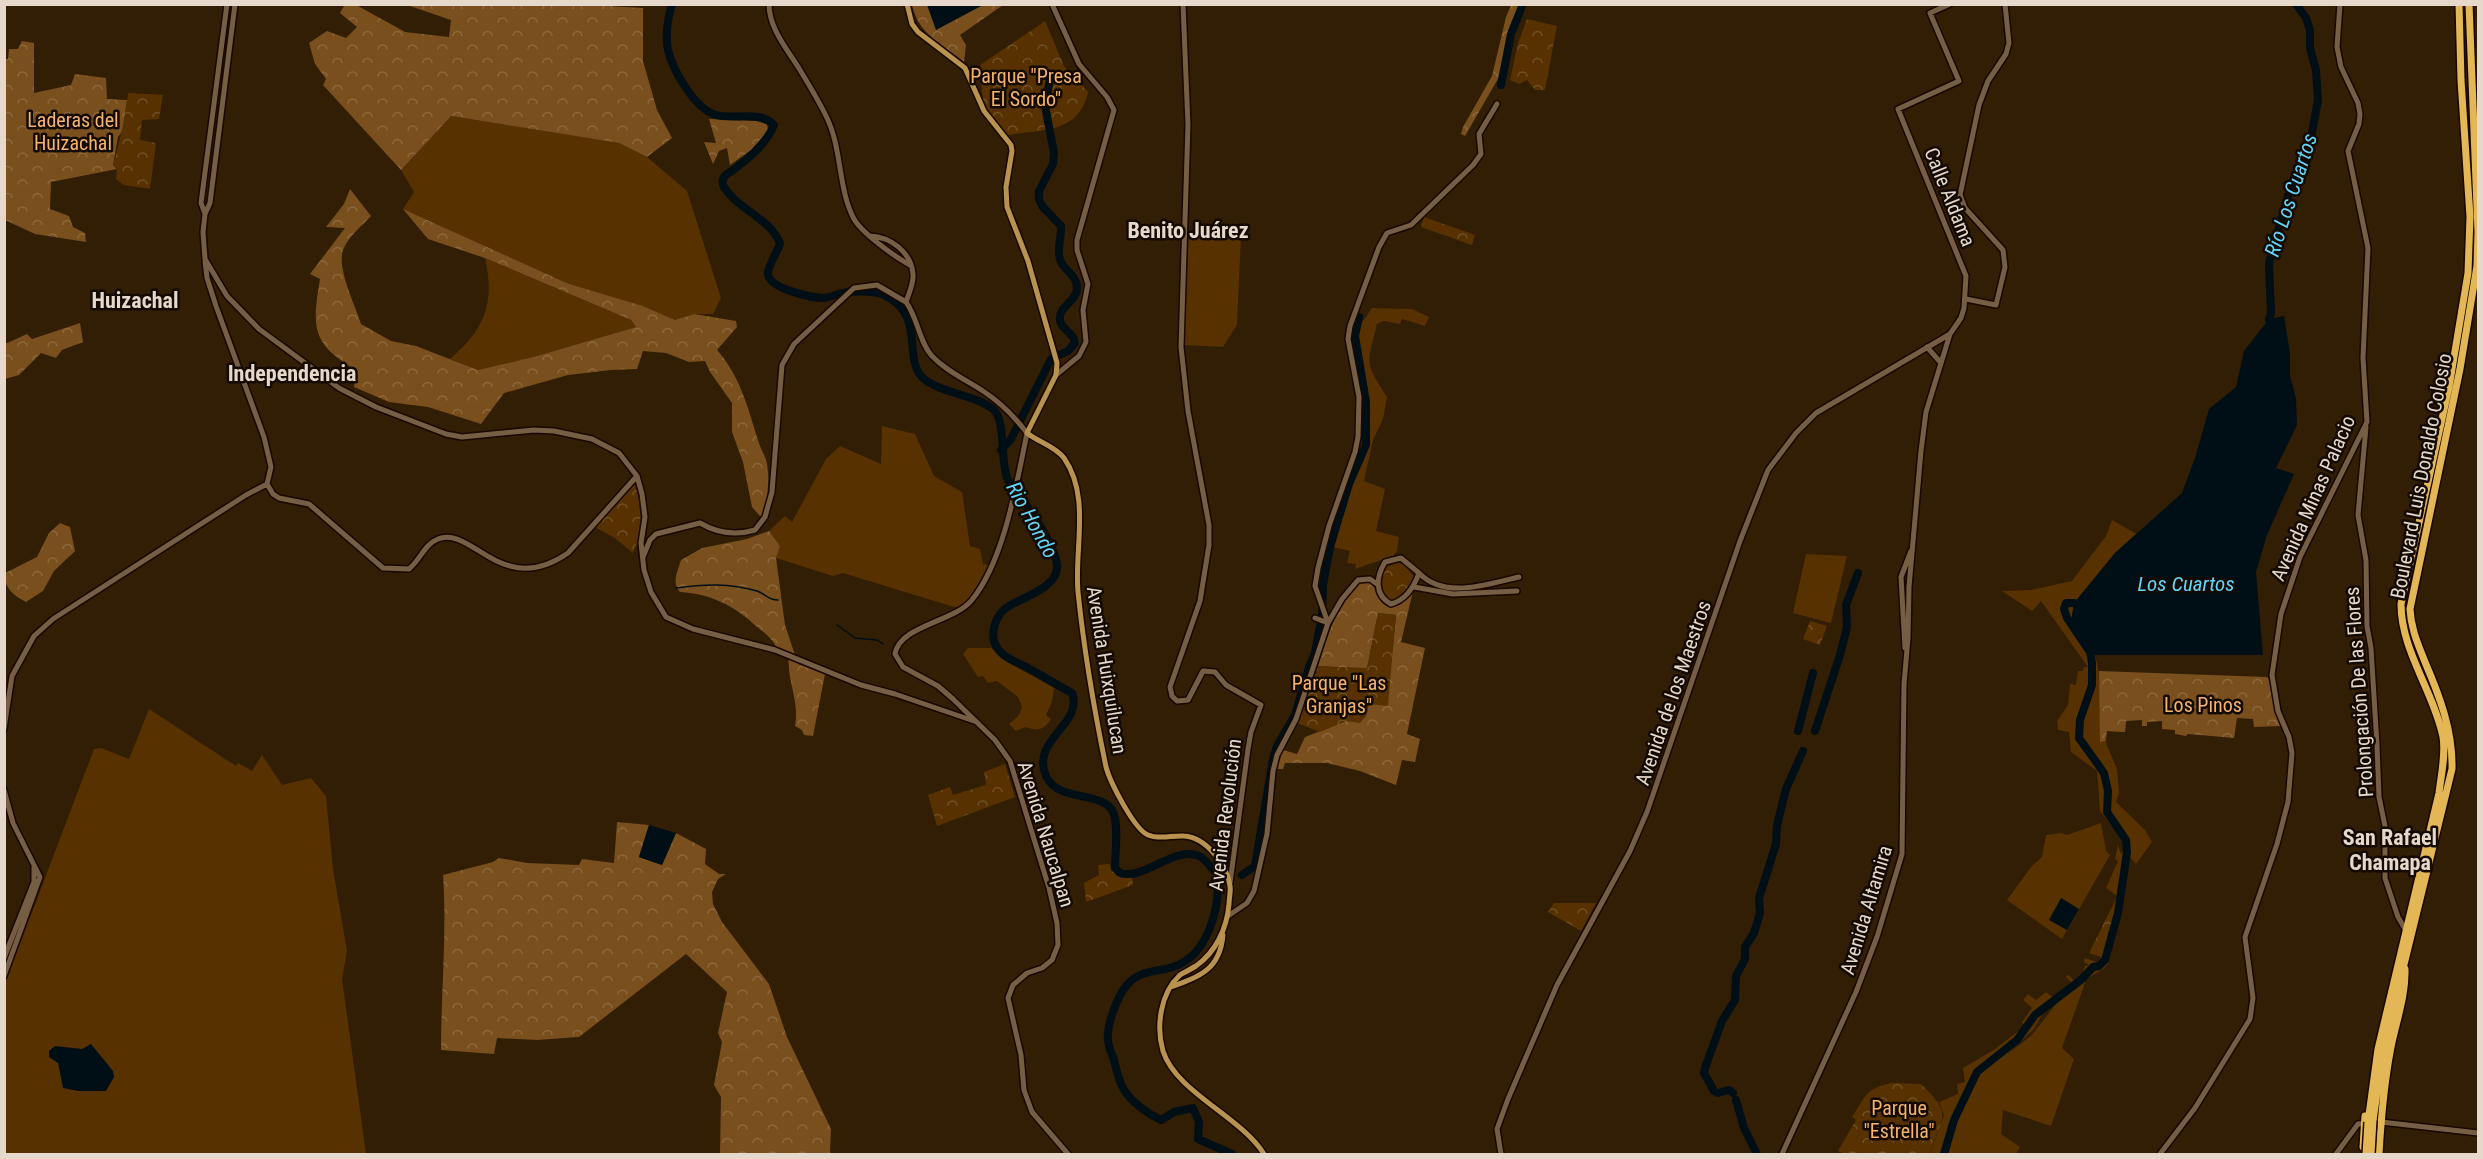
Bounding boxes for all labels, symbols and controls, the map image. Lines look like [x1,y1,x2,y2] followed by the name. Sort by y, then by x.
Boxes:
[970,64,1082,111] park label: Parque "Presa El Sordo"
[27,108,119,155] park label: Laderas del Huizachal
[2260,131,2322,259] water label: Río Los Cuartos
[1919,144,1981,250] street label: Calle Aldama
[1127,218,1249,243] district label: Benito Juárez
[91,288,179,313] district label: Huizachal
[2385,351,2457,601] street label: Boulevard Luis Donaldo Colosio
[228,361,356,386] district label: Independencia
[2266,412,2360,584] street label: Avenida Minas Palacio
[1001,478,1063,562] water label: Rio Hondo
[2137,572,2235,596] water label: Los Cuartos
[1082,584,1132,756] street label: Avenida Huixquilucan
[2340,586,2378,798] street label: Prolongación De las Flores
[1630,598,1716,788] street label: Avenida de los Maestros
[1292,671,1386,718] park label: Parque "Las Granjas"
[2164,693,2242,717] park label: Los Pinos
[1204,737,1246,893] street label: Avenida Revolución
[1012,758,1080,910] street label: Avenida Naucalpan
[2343,825,2437,875] district label: San Rafael Chamapa
[1835,843,1897,977] street label: Avenida Altamira
[1863,1096,1935,1143] park label: Parque "Estrella"

